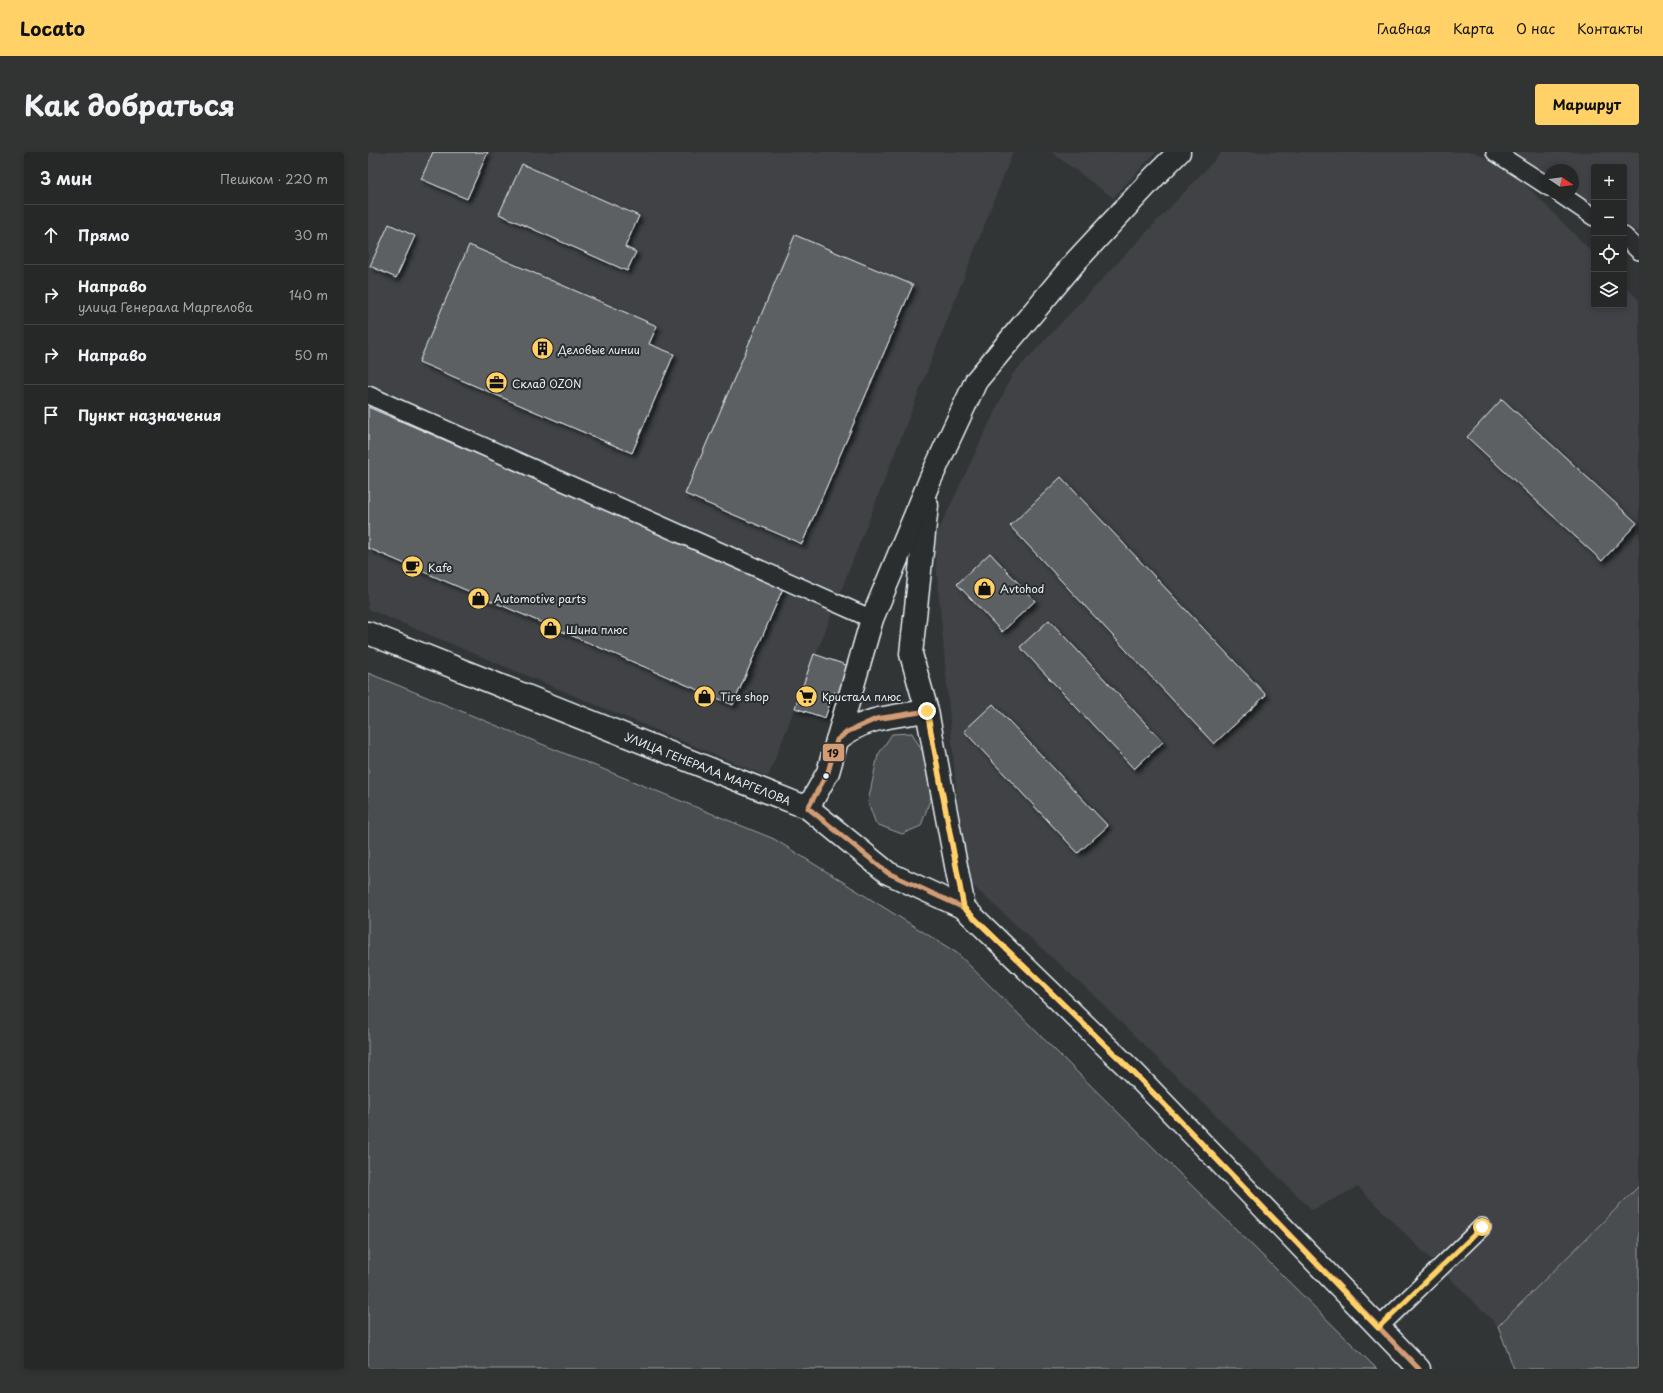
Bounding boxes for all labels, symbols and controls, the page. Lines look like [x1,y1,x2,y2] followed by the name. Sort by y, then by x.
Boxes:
[20,14,85,42] text: Locato
[1377,18,1431,39] text: Главная
[1453,18,1494,39] text: Карта
[1516,18,1555,39] text: О нас
[1577,18,1643,39] text: Контакты
[24,83,235,126] text: Как добраться
[1535,84,1639,125] button: Маршрут
[1543,164,1579,200] north arrow
[1591,164,1627,308] map controls
[1591,164,1627,200] button: +
[40,165,92,191] text: 3 мин
[220,169,328,188] text: Пешком · 220 m
[1591,200,1627,236] button: −
[78,223,129,246] text: Прямо
[40,224,62,246] icon: ahead
[294,225,328,244] text: 30 m
[1591,236,1627,272] button: locate
[1591,272,1627,308] button: layers
[78,274,147,297] text: Направо
[40,284,62,306] icon: right
[289,285,328,304] text: 140 m
[78,297,253,316] text: улица Генерала Маргелова
[530,336,556,362] building icon: Деловые линии
[557,341,640,358] place label: Деловые линии
[78,343,147,366] text: Направо
[40,344,62,366] icon: right
[294,345,328,364] text: 50 m
[483,370,509,396] office icon: Склад OZON
[512,375,582,392] place label: Склад OZON
[78,403,221,426] text: Пункт назначения
[40,404,62,426] icon: arrive
[400,554,426,580] cafe icon: Kafe
[428,559,452,576] place label: Kafe
[971,575,997,601] shop icon: Avtohod
[1000,580,1044,597] place label: Avtohod
[465,585,491,611] shop icon: Automotive parts
[494,590,586,607] place label: Automotive parts
[538,616,564,642] shop icon: Шина плюс
[566,621,628,638] place label: Шина плюс
[691,683,717,709] shop icon: Tire shop
[793,683,819,709] supermarket icon: Кристалл плюс
[720,688,769,705] place label: Tire shop
[822,688,901,705] place label: Кристалл плюс
[918,702,936,720] route end
[623,728,794,809] street label: УЛИЦА ГЕНЕРАЛА МАРГЕЛОВА
[822,743,845,762] line badge: 19
[827,744,839,761] text: 19
[821,771,831,781] unlabelled marker
[1473,1218,1491,1236] route start

